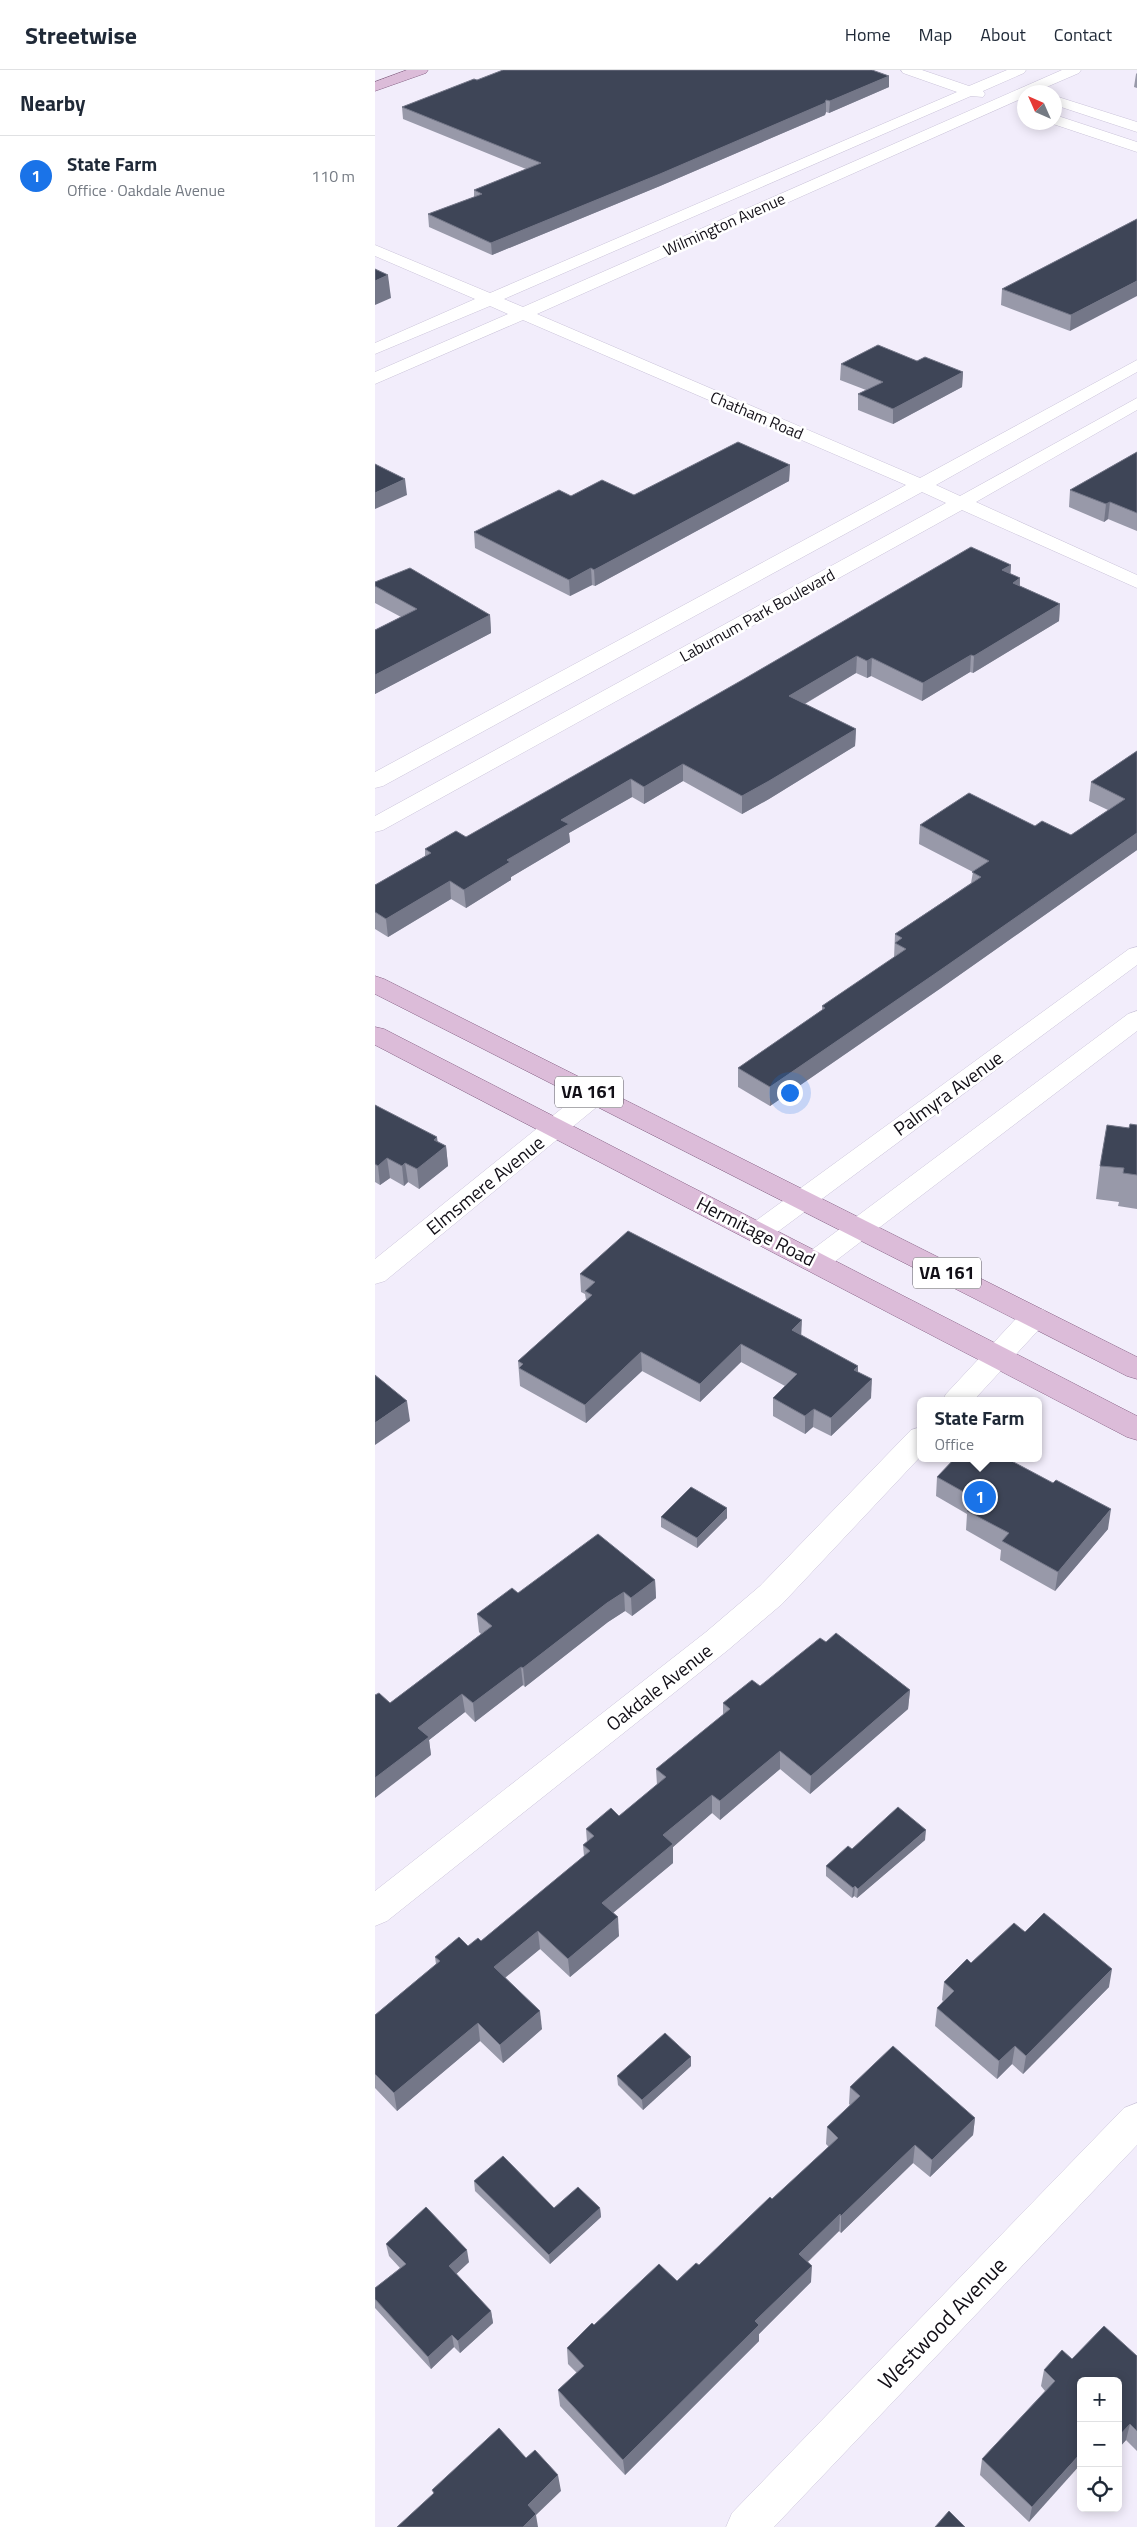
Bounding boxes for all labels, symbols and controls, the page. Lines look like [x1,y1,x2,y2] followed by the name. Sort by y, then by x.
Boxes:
[25,17,137,53] text: Streetwise
[845,21,891,48] text: Home
[919,21,952,48] text: Map
[980,21,1026,48] text: About
[1054,21,1112,48] text: Contact
[1017,85,1062,130] north arrow
[20,87,85,119] text: Nearby
[67,149,157,178] text: State Farm
[32,164,40,188] text: 1
[311,164,355,188] text: 110 m
[67,178,225,202] text: Office · Oakdale Avenue
[659,186,789,262] street label: Wilmington Avenue
[707,385,807,445] street label: Chatham Road
[675,562,839,668] street label: Laburnum Park Boulevard
[887,1043,1009,1142] street label: Palmyra Avenue
[555,1076,623,1108] road number: VA 161
[777,1080,803,1106] your location
[419,1128,550,1241] street label: Elmsmere Avenue
[692,1188,821,1273] street label: Hermitage Road
[913,1258,981,1288] road number: VA 161
[917,1397,1042,1462] popup
[934,1403,1025,1432] text: State Farm
[934,1432,974,1456] text: Office
[964,1478,996,1516] pin: 1
[599,1636,718,1737] street label: Oakdale Avenue
[870,2249,1014,2397] street label: Westwood Avenue
[1077,2377,1122,2512] map controls
[1077,2377,1122,2422] button: +
[1077,2422,1122,2467] button: −
[1077,2467,1122,2512] button: locate

